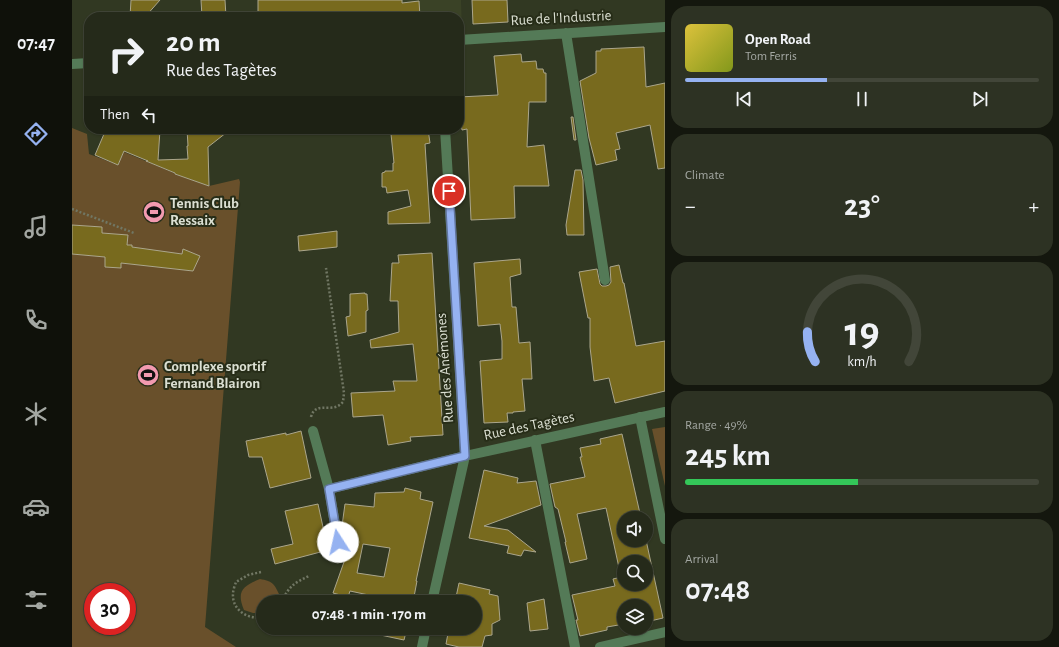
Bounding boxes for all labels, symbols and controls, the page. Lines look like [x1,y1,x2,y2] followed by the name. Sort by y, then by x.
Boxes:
[510,8,612,28] street label: Rue de l'Industrie
[100,28,152,80] icon: right
[166,29,221,57] text: 20 m
[745,32,811,47] text: Open Road
[17,35,55,53] text: 07:47
[745,50,797,63] text: Tom Ferris
[166,62,277,80] text: Rue des Tagètes
[733,88,755,110] icon: previous
[851,88,873,110] icon: pause
[969,88,991,110] icon: next
[138,104,160,126] icon: left
[100,107,130,122] text: Then
[22,120,50,148] icon: directions
[685,169,724,182] text: Climate
[432,174,466,208] pin
[438,180,460,202] icon: arrive
[844,191,880,221] text: 23°
[685,195,696,217] text: −
[1028,195,1039,217] text: +
[170,196,239,228] place label: Tennis Club Ressaix
[141,199,167,225] sports icon: Tennis Club Ressaix
[22,213,50,241] icon: music
[22,306,50,334] icon: phone
[844,311,880,352] text: 19
[434,312,456,424] street label: Rue des Anémones
[847,354,877,368] text: km/h
[164,359,267,391] place label: Complexe sportif Fernand Blairon
[135,362,161,388] sports icon: Complexe sportif Fernand Blairon
[22,400,50,428] icon: climate
[482,409,576,443] street label: Rue des Tagètes
[685,419,747,432] text: Range · 49%
[685,441,771,471] text: 245 km
[22,493,50,521] icon: car
[617,511,653,635] map controls
[617,511,653,547] button: sound
[317,521,359,563] position arrow
[685,553,718,566] text: Arrival
[617,555,653,591] button: search
[685,575,750,605] text: 07:48
[84,583,136,635] speed limit sign: 30
[22,586,50,614] icon: filters
[617,599,653,635] button: layers
[312,607,426,622] text: 07:48 · 1 min · 170 m

